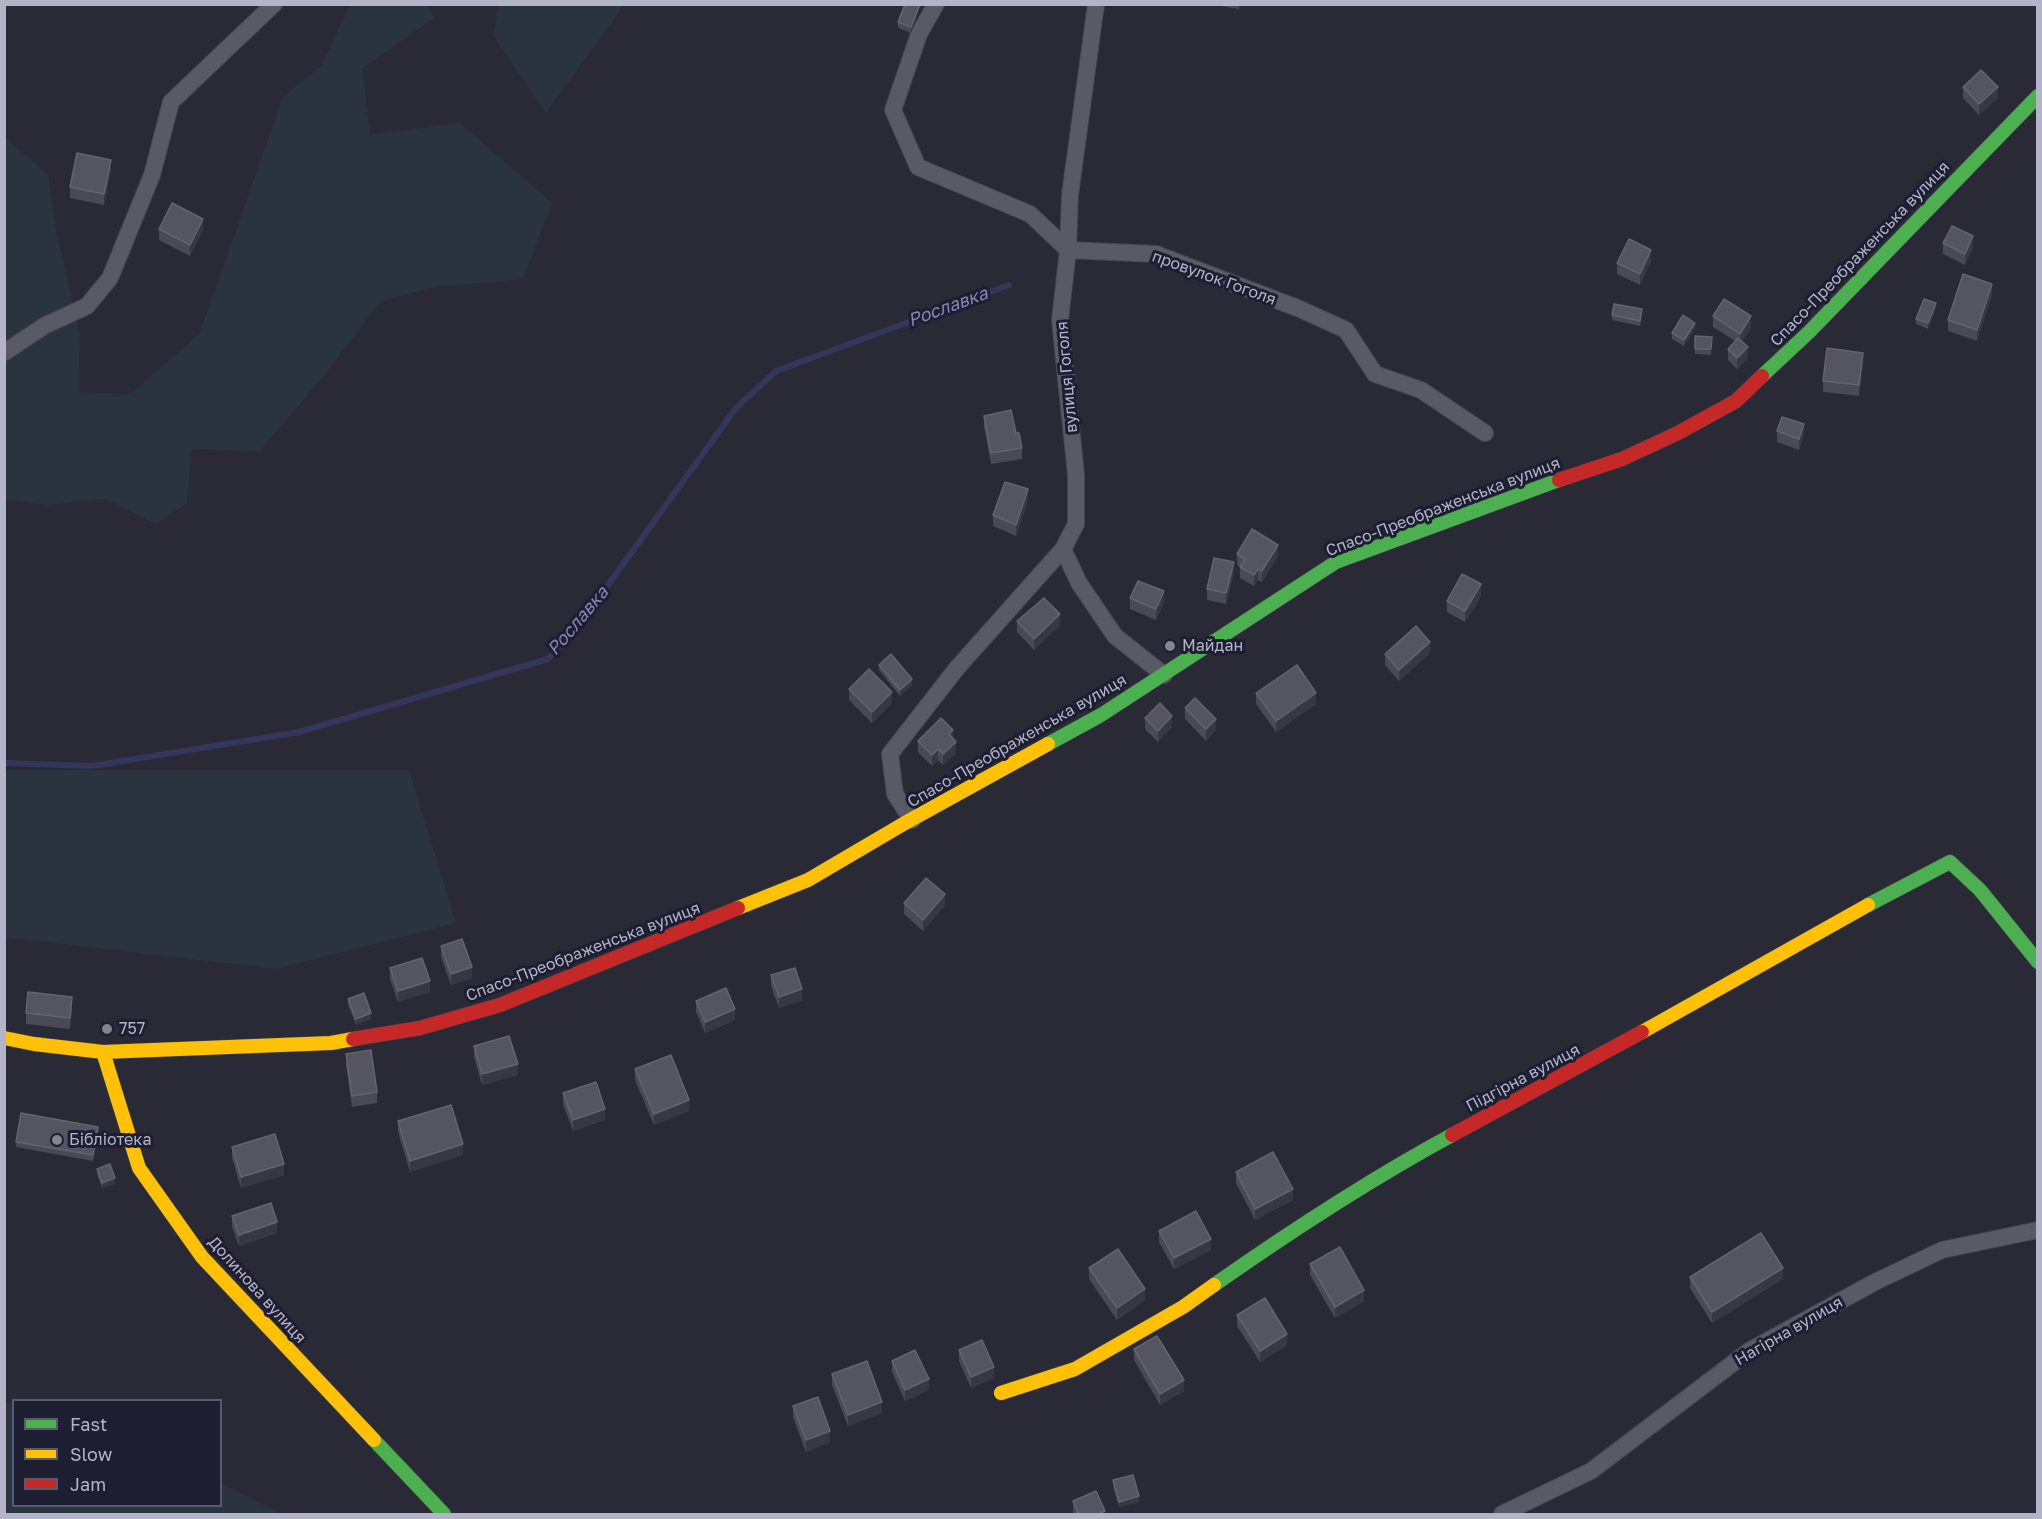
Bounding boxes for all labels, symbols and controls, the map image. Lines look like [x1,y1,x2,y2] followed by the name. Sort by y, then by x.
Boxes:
[1766,158,1954,350] street label: Спасо-Преображенська вулиця
[1149,247,1279,309] street label: провулок Гоголя
[905,283,991,331] water label: Рославка
[1053,321,1081,433] street label: вулиця Гоголя
[1323,453,1563,561] street label: Спасо-Преображенська вулиця
[543,582,613,660] water label: Рославка
[1182,636,1243,656] place label: Майдан
[1163,639,1177,653] marker: Майдан
[904,670,1130,812] street label: Спасо-Преображенська вулиця
[463,898,703,1006] street label: Спасо-Преображенська вулиця
[119,1019,145,1039] place label: 757
[100,1022,114,1036] marker: 757
[1463,1040,1583,1116] street label: Підгірна вулиця
[69,1130,151,1150] place label: Бібліотека
[50,1133,64,1147] marker: Бібліотека
[204,1233,310,1347] street label: Долинова вулиця
[1732,1292,1846,1370] street label: Нагірна вулиця
[12,1399,222,1507] legend
[70,1413,107,1435] text: Fast
[70,1443,112,1465] text: Slow
[70,1473,106,1495] text: Jam

